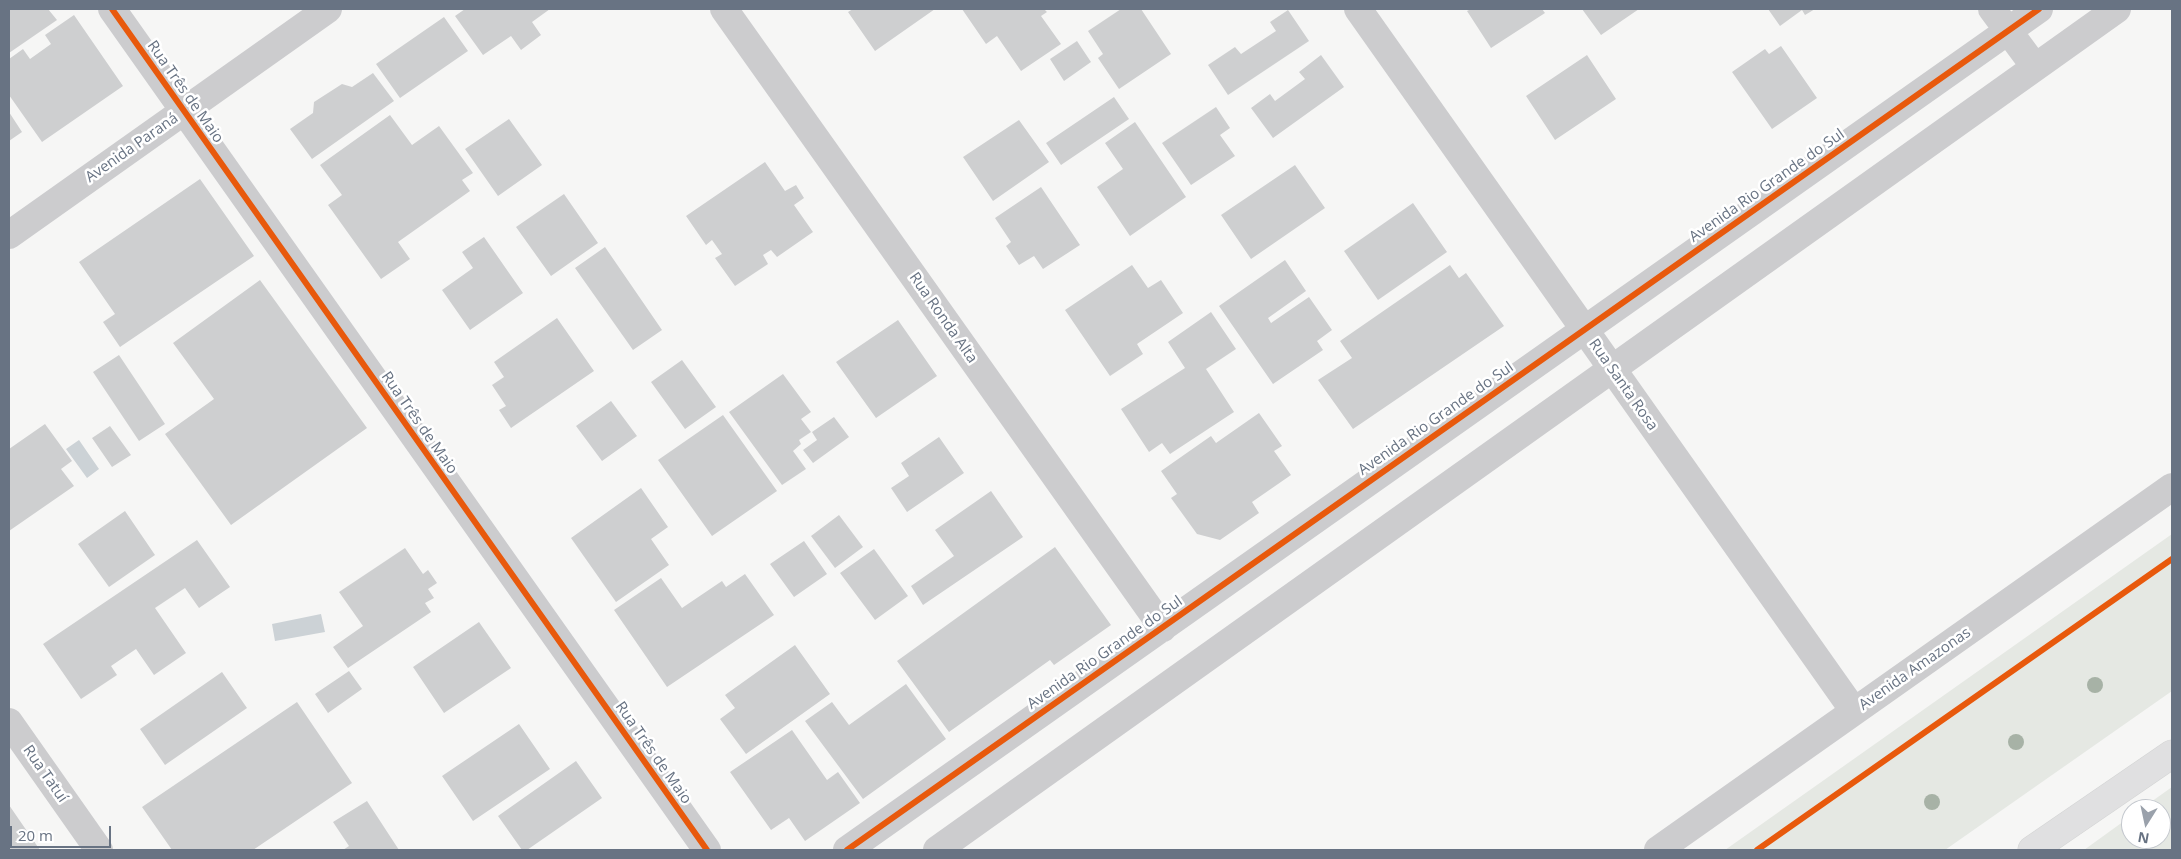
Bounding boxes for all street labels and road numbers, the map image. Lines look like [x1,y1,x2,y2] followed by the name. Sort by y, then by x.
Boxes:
[143,37,227,147] street label: Rua Três de Maio
[82,109,182,187] street label: Avenida Paraná
[1686,126,1848,246] street label: Avenida Rio Grande do Sul
[905,269,981,367] street label: Rua Ronda Alta
[1585,336,1661,434] street label: Rua Santa Rosa
[1355,359,1517,479] street label: Avenida Rio Grande do Sul
[377,368,461,478] street label: Rua Três de Maio
[1024,593,1186,713] street label: Avenida Rio Grande do Sul
[1856,624,1974,714] street label: Avenida Amazonas
[611,698,695,808] street label: Rua Três de Maio
[19,742,71,806] street label: Rua Tatuí

